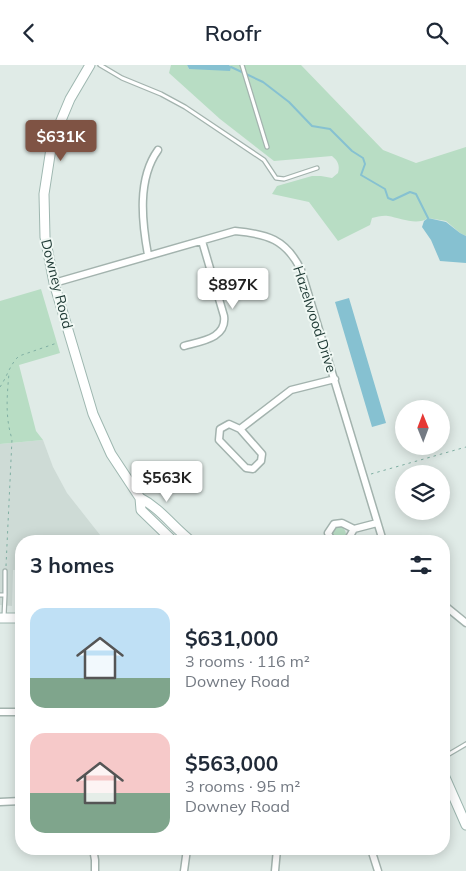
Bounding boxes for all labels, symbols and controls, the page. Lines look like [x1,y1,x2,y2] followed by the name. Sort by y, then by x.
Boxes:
[15,19,43,47] icon: back
[205,19,261,47] text: Roofr
[423,19,451,47] icon: search
[26,119,96,162] pin: $631K
[36,126,86,146] text: $631K
[37,237,77,331] street label: Downey Road
[289,263,341,375] street label: Hazelwood Drive
[198,267,268,310] pin: $897K
[208,274,258,294] text: $897K
[395,400,450,455] north arrow
[395,400,450,520] map controls
[132,461,202,503] pin: $563K
[395,465,450,520] button: layers
[142,467,192,487] text: $563K
[407,551,435,579] icon: filters
[30,552,114,578] text: 3 homes
[185,625,278,651] text: $631,000
[70,628,130,688] icon: home
[185,651,310,671] text: 3 rooms · 116 m²
[185,671,290,691] text: Downey Road
[185,750,278,776] text: $563,000
[70,753,130,813] icon: home
[185,776,300,796] text: 3 rooms · 95 m²
[185,796,290,816] text: Downey Road

